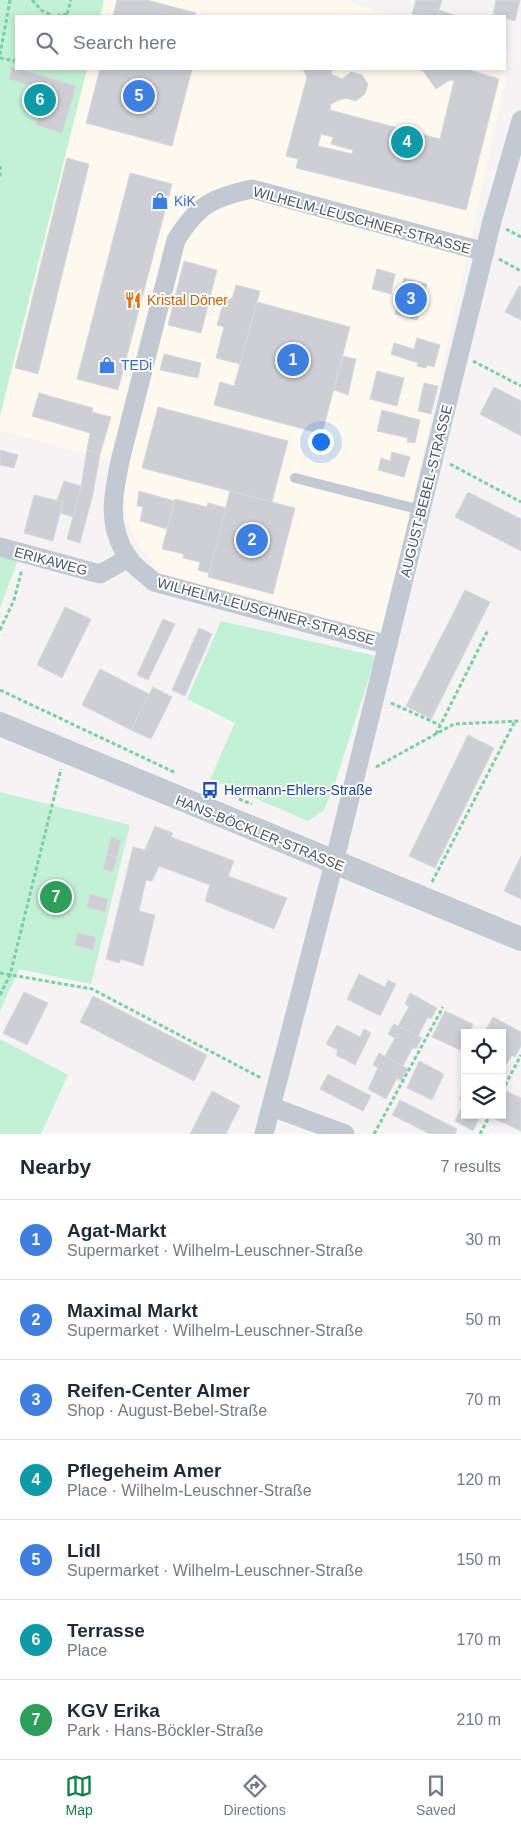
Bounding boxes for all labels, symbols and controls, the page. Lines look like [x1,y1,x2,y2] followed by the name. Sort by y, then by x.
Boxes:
[15,15,506,70] search box
[33,29,61,57] icon: search
[73,32,177,53] text: Search here
[123,77,155,115] pin: 5
[24,81,56,119] pin: 6
[391,123,423,161] pin: 4
[251,183,473,257] street label: WILHELM-LEUSCHNER-STRASSE
[150,191,170,211] shop icon: KiK
[174,193,196,209] place label: KiK
[395,280,427,318] pin: 3
[123,290,143,310] restaurant icon: Kristal Döner
[147,292,228,308] place label: Kristal Döner
[277,341,309,379] pin: 1
[97,355,117,375] shop icon: TEDi
[121,357,152,373] place label: TEDi
[397,403,455,579] street label: AUGUST-BEBEL-STRASSE
[308,429,334,455] your location
[236,521,268,559] pin: 2
[13,544,89,578] street label: ERIKAWEG
[155,574,377,648] street label: WILHELM-LEUSCHNER-STRASSE
[200,780,220,800] bus stop icon: Hermann-Ehlers-Straße
[224,782,373,798] place label: Hermann-Ehlers-Straße
[173,791,347,874] street label: HANS-BÖCKLER-STRASSE
[40,878,72,916] pin: 7
[461,1029,506,1119] map controls
[461,1029,506,1074] button: locate
[461,1074,506,1119] button: layers
[20,1155,91,1178] text: Nearby
[441,1158,501,1175] text: 7 results
[67,1220,166,1241] text: Agat-Markt
[32,1231,40,1248] text: 1
[465,1231,501,1248] text: 30 m
[67,1242,363,1259] text: Supermarket · Wilhelm-Leuschner-Straße
[67,1300,198,1321] text: Maximal Markt
[32,1311,40,1328] text: 2
[465,1311,501,1328] text: 50 m
[67,1322,363,1339] text: Supermarket · Wilhelm-Leuschner-Straße
[67,1380,250,1401] text: Reifen-Center Almer
[32,1391,40,1408] text: 3
[465,1391,501,1408] text: 70 m
[67,1402,267,1419] text: Shop · August-Bebel-Straße
[67,1460,222,1481] text: Pflegeheim Amer
[32,1471,40,1488] text: 4
[457,1471,501,1488] text: 120 m
[67,1482,312,1499] text: Place · Wilhelm-Leuschner-Straße
[67,1540,101,1561] text: Lidl
[32,1551,40,1568] text: 5
[457,1551,501,1568] text: 150 m
[67,1562,363,1579] text: Supermarket · Wilhelm-Leuschner-Straße
[67,1620,145,1641] text: Terrasse
[32,1631,40,1648] text: 6
[457,1631,501,1648] text: 170 m
[67,1642,107,1659] text: Place
[67,1700,160,1721] text: KGV Erika
[32,1711,40,1728] text: 7
[457,1711,501,1728] text: 210 m
[67,1722,264,1739] text: Park · Hans-Böckler-Straße
[65,1772,93,1818] tab: Map
[224,1772,286,1818] tab: Directions
[416,1772,456,1818] tab: Saved

